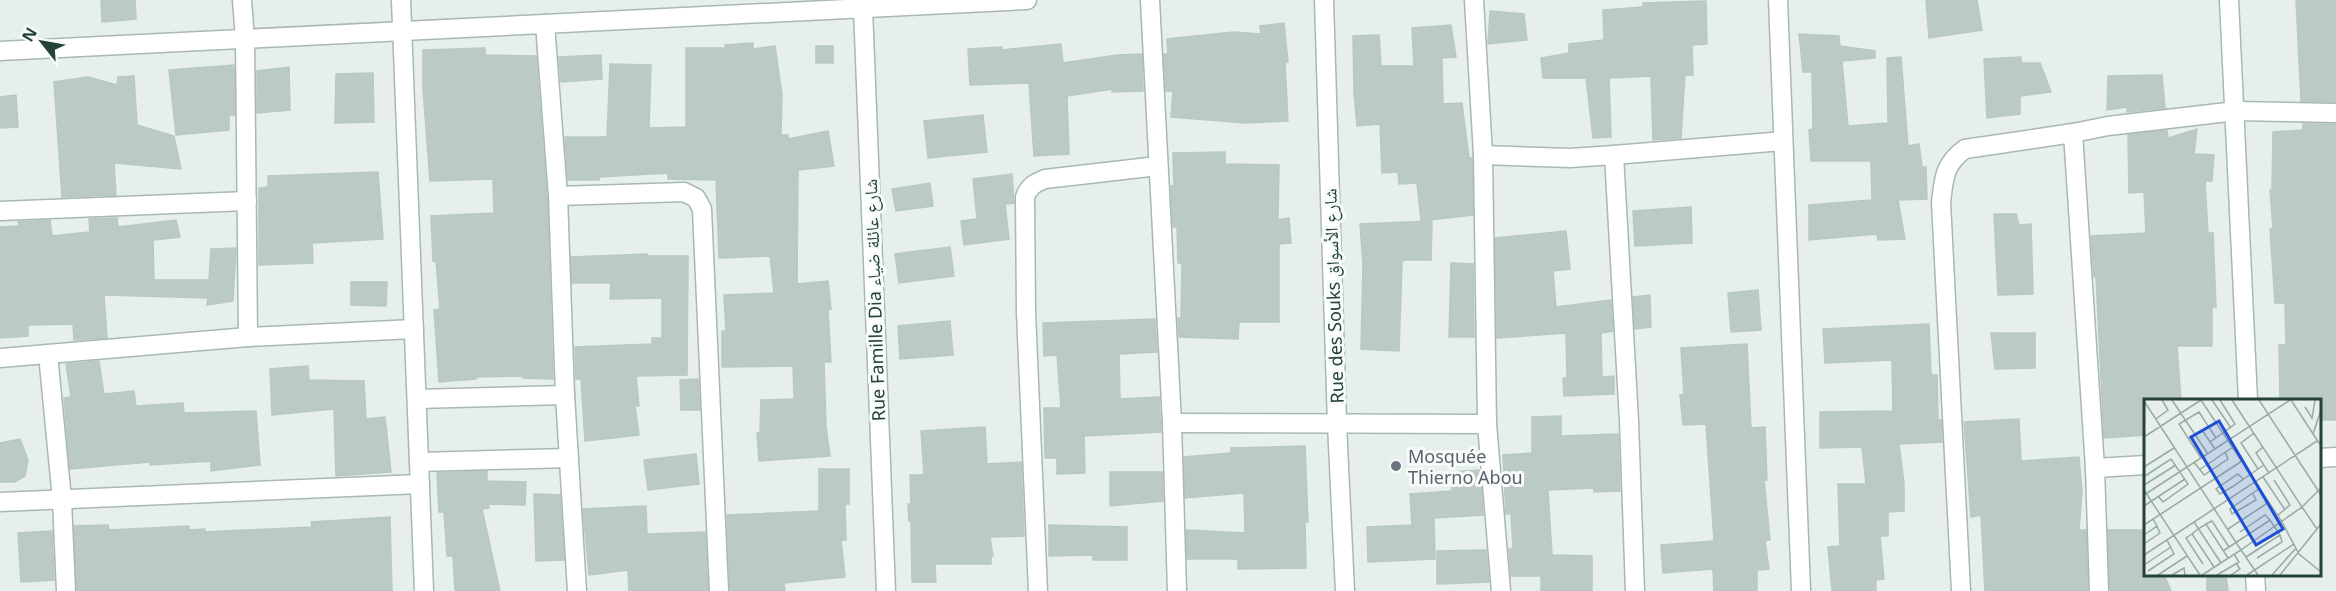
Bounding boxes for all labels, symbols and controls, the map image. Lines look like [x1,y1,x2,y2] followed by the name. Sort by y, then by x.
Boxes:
[12,12,72,72] north arrow
[16,23,42,46] text: N
[858,178,890,422] street label: Rue Famille Dia شارع عائلة ضياء
[1317,188,1349,404] street label: Rue des Souks شارع الأسواق
[2144,399,2321,576] inset map
[1408,444,1523,489] place label: Mosquée Thierno Abou
[1389,459,1403,473] marker: Mosquée Thierno Abou

